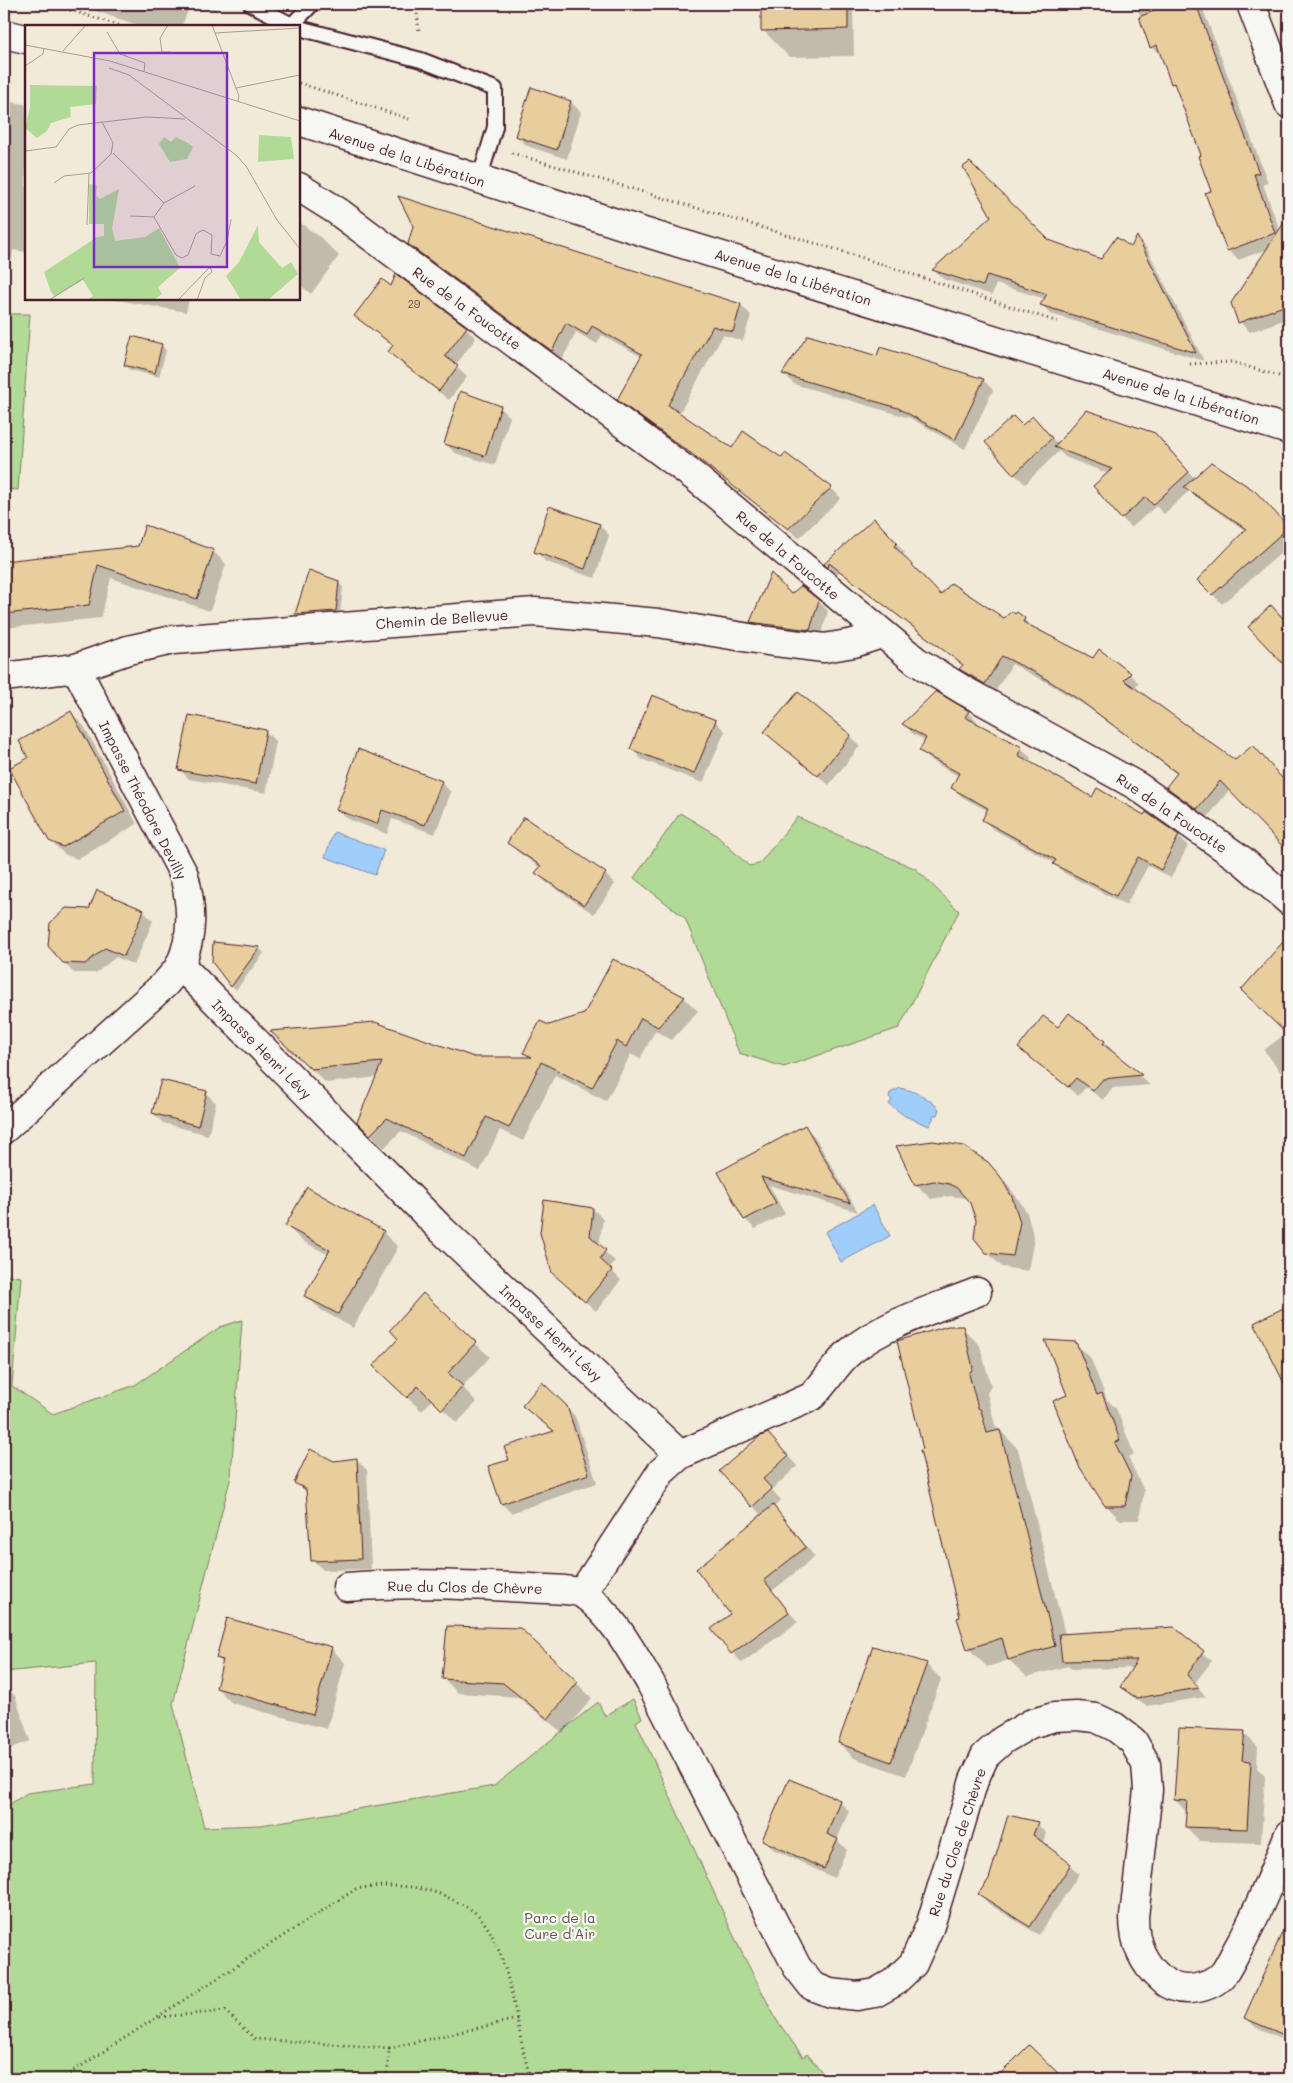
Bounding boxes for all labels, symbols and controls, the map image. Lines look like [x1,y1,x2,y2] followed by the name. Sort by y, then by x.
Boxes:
[25,25,300,300] inset map
[326,123,488,191] street label: Avenue de la Libération
[712,244,874,310] street label: Avenue de la Libération
[409,262,525,354] street label: Rue de la Foucotte
[408,296,421,311] house number: 29
[1100,363,1262,429] street label: Avenue de la Libération
[732,506,844,604] street label: Rue de la Foucotte
[375,605,509,633] street label: Chemin de Bellevue
[95,717,191,883] street label: Impasse Théodore Devilly
[1113,769,1231,857] street label: Rue de la Foucotte
[208,995,316,1103] street label: Impasse Henri Lévy
[496,1280,606,1386] street label: Impasse Henri Lévy
[387,1576,543,1598] street label: Rue du Clos de Chèvre
[924,1765,990,1919] street label: Rue du Clos de Chèvre
[524,1908,596,1943] park label: Parc de la Cure d'Air

